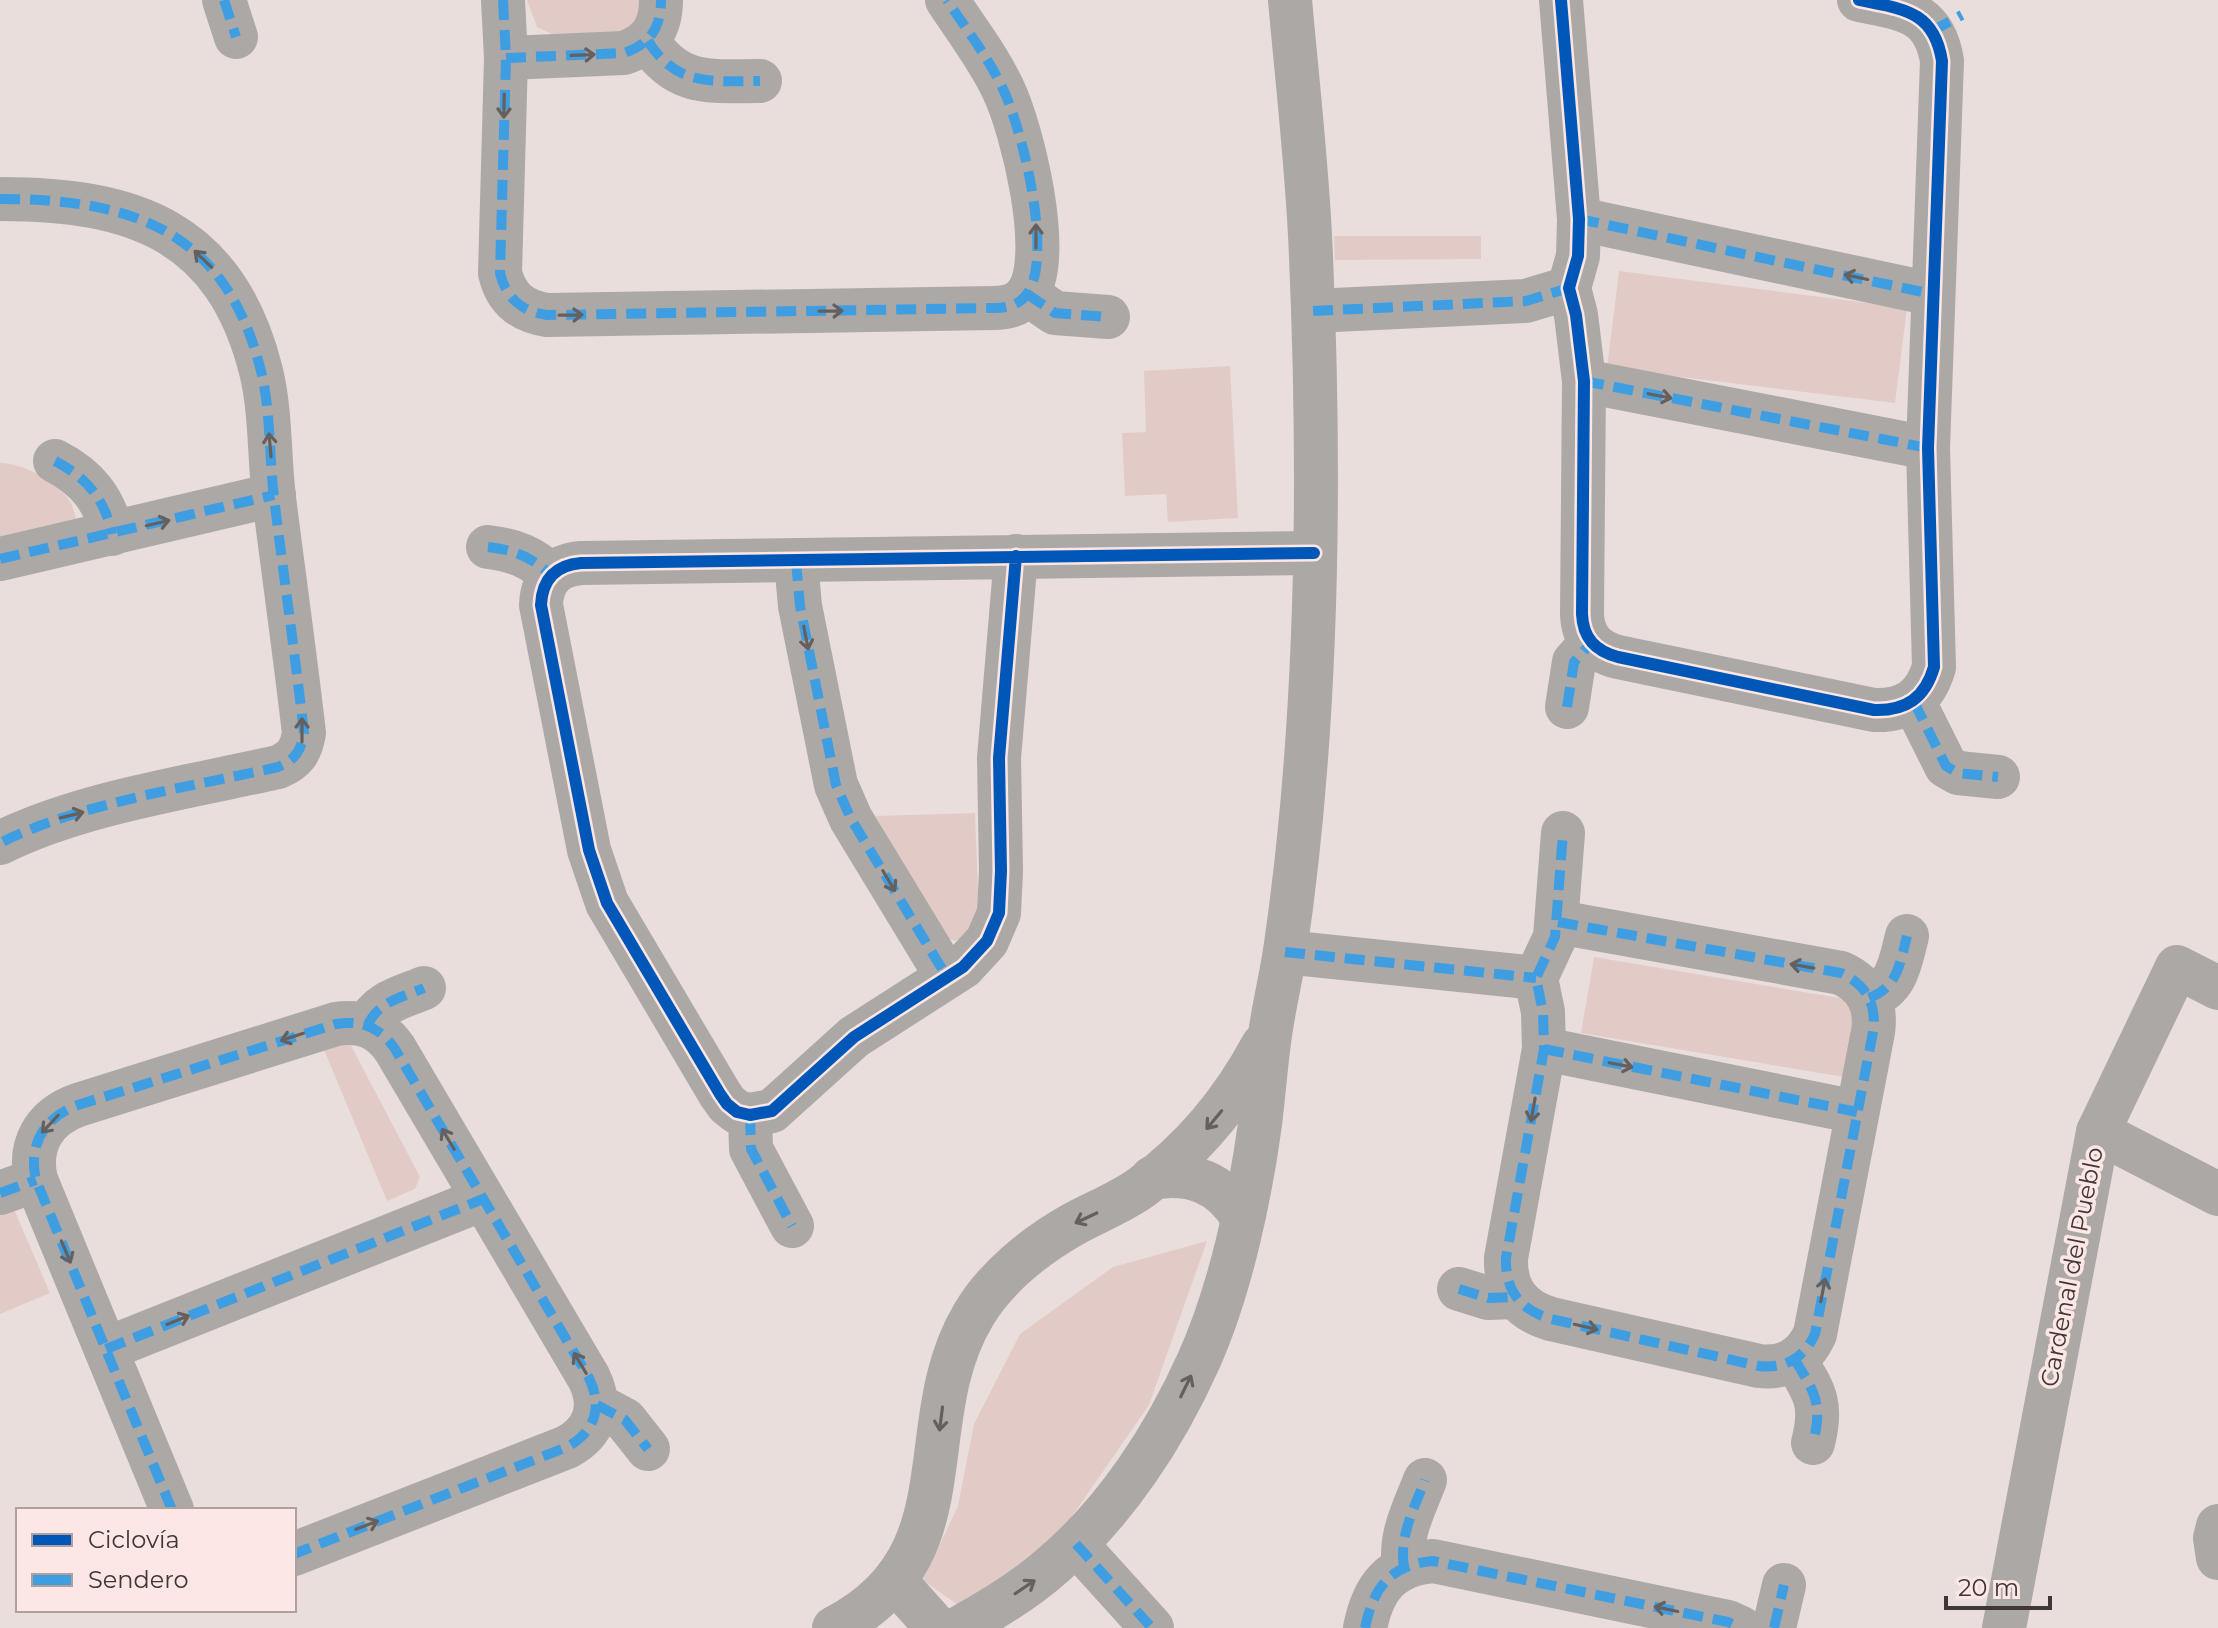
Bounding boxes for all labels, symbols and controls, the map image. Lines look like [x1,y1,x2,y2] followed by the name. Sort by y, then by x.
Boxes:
[569,47,596,62] one-way arrow
[497,92,512,119] one-way arrow
[1028,223,1044,250] one-way arrow
[193,249,213,268] one-way arrow
[1844,269,1869,284] one-way arrow
[817,303,844,319] one-way arrow
[557,307,584,323] one-way arrow
[1647,389,1673,404] one-way arrow
[262,432,277,458] one-way arrow
[144,514,170,529] one-way arrow
[799,625,814,650] one-way arrow
[294,718,310,744] one-way arrow
[59,807,85,822] one-way arrow
[881,869,897,892] one-way arrow
[1790,958,1815,973] one-way arrow
[280,1031,305,1046] one-way arrow
[1607,1058,1633,1073] one-way arrow
[1525,1097,1540,1122] one-way arrow
[1205,1109,1223,1129] one-way arrow
[40,1114,59,1134] one-way arrow
[440,1128,456,1151] one-way arrow
[2034,1145,2109,1389] street label: Cardenal del Pueblo
[1074,1211,1098,1226] one-way arrow
[59,1240,74,1264] one-way arrow
[1816,1278,1831,1303] one-way arrow
[165,1312,190,1326] one-way arrow
[1572,1320,1598,1335] one-way arrow
[572,1352,588,1375] one-way arrow
[1179,1375,1194,1399] one-way arrow
[933,1406,948,1431] one-way arrow
[16,1508,296,1612] legend
[354,1517,379,1532] one-way arrow
[88,1525,180,1554] text: Ciclovía
[1946,1560,2050,1610] scale bar
[88,1565,189,1594] text: Sendero
[1958,1573,2019,1602] text: 20 m
[1013,1579,1035,1595] one-way arrow
[1653,1601,1679,1616] one-way arrow

